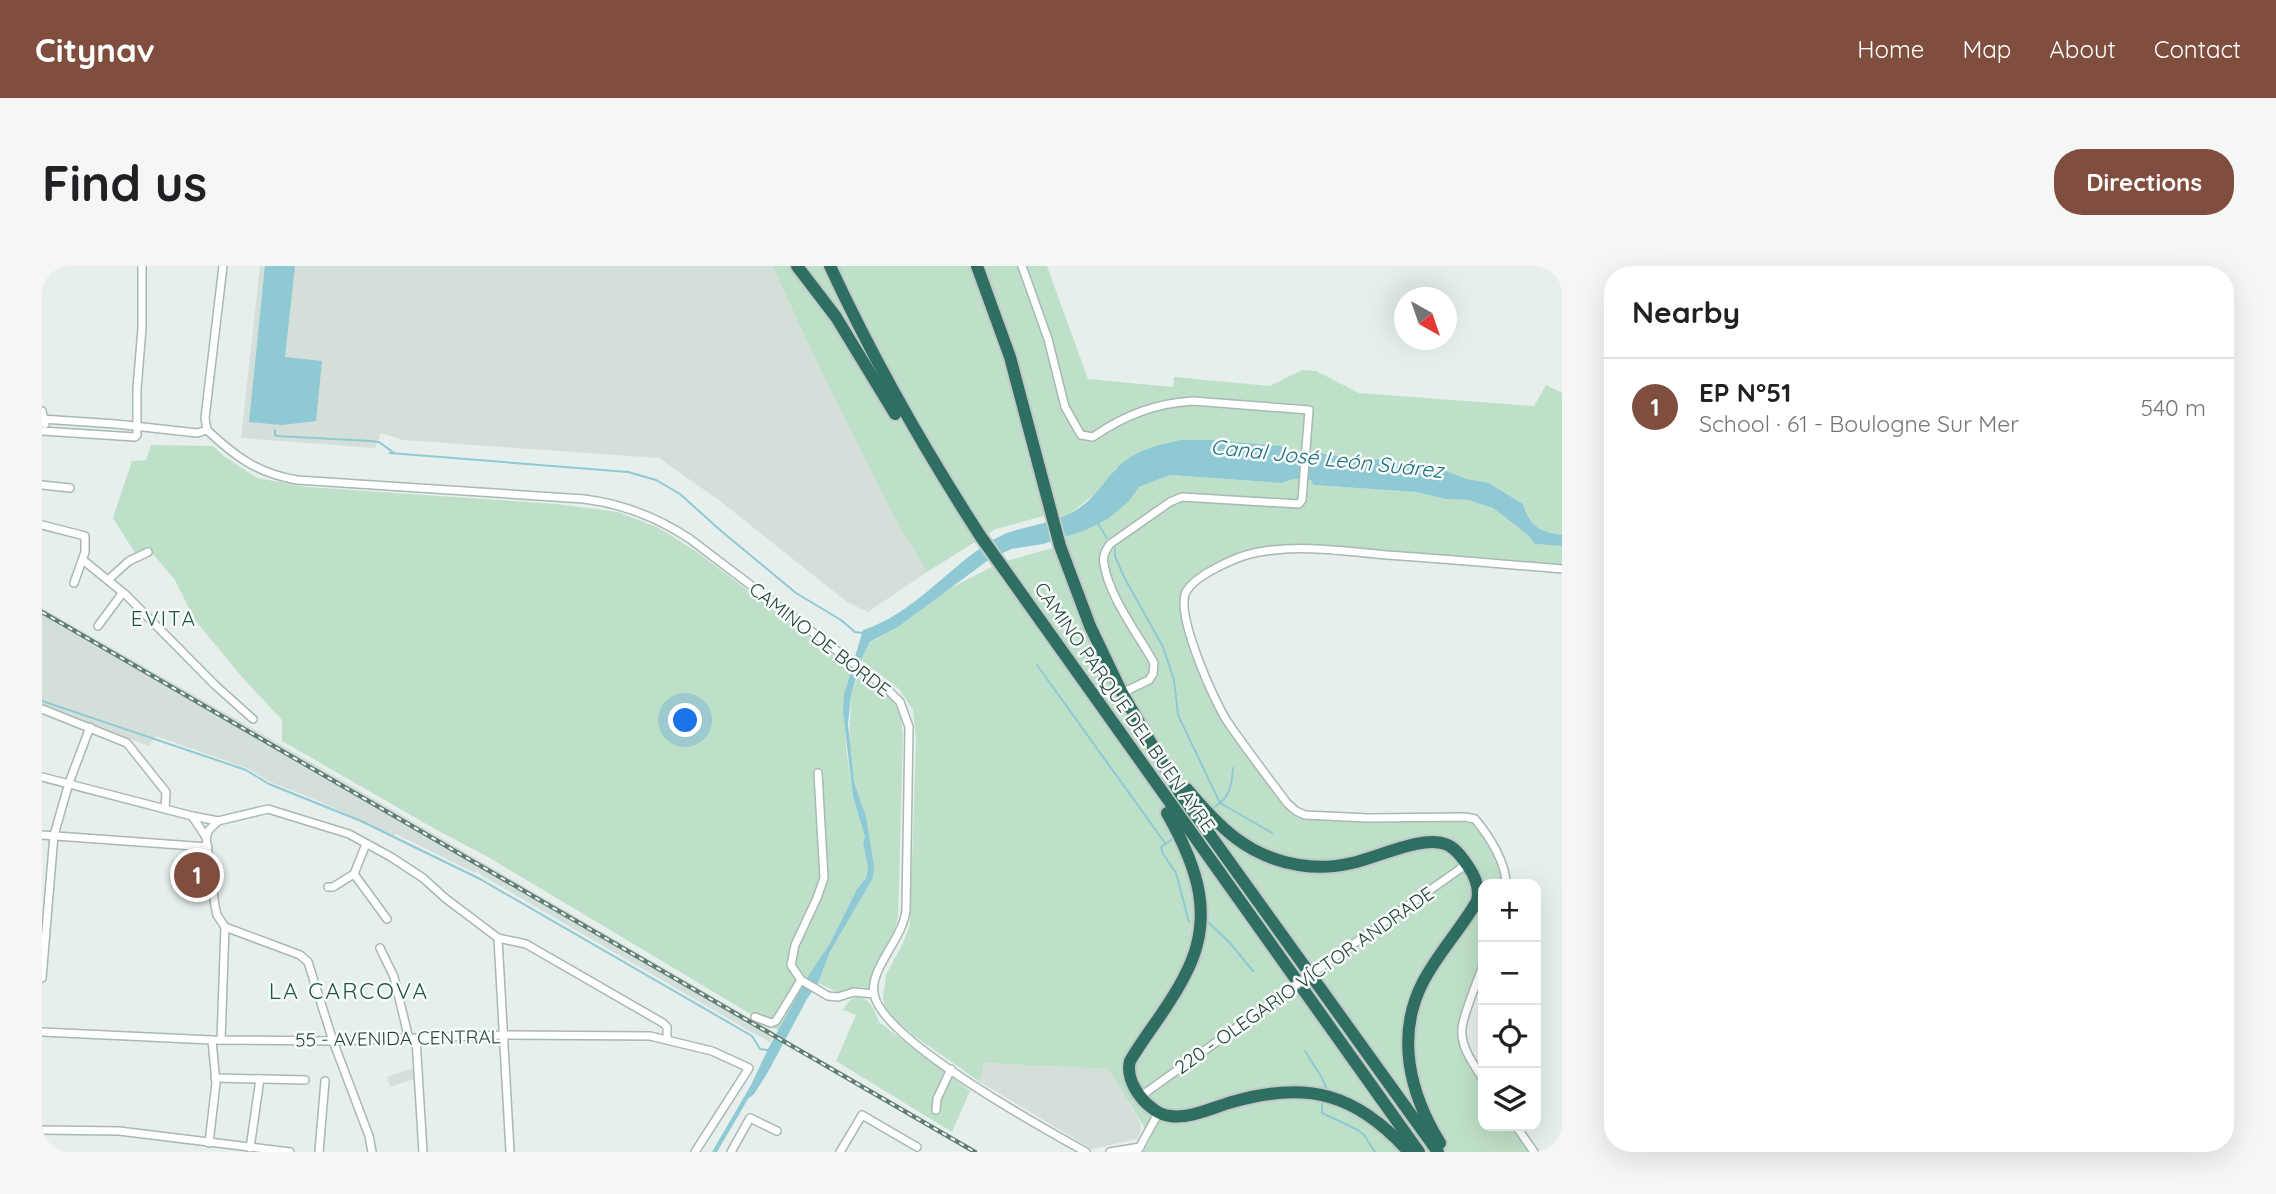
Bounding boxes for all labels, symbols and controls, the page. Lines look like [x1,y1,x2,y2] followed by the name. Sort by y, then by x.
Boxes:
[35,29,155,70] text: Citynav
[1857,34,1924,64] text: Home
[1962,34,2011,64] text: Map
[2049,34,2116,64] text: About
[2154,34,2241,64] text: Contact
[2054,149,2234,215] button: Directions
[42,152,207,213] text: Find us
[1394,287,1457,350] north arrow
[1632,293,1740,331] text: Nearby
[1699,376,1791,409] text: EP N°51
[1651,393,1659,422] text: 1
[2140,393,2206,422] text: 540 m
[1699,409,2019,438] text: School · 61 - Boulogne Sur Mer
[1209,433,1446,483] water label: Canal José León Suárez
[745,576,895,702] street label: CAMINO DE BORDE
[1029,577,1221,837] street label: CAMINO PARQUE DEL BUEN AYRE
[131,605,197,631] district label: EVITA
[668,703,702,737] your location
[174,849,220,901] pin: 1
[1478,879,1541,1131] map controls
[1478,879,1541,942] button: +
[1170,881,1438,1079] street label: 220 - OLEGARIO VÍCTOR ANDRADE
[1478,942,1541,1005] button: −
[269,976,429,1005] district label: LA CARCOVA
[1478,1005,1541,1068] button: locate
[295,1024,501,1052] street label: 55 - AVENIDA CENTRAL
[1478,1068,1541,1131] button: layers

